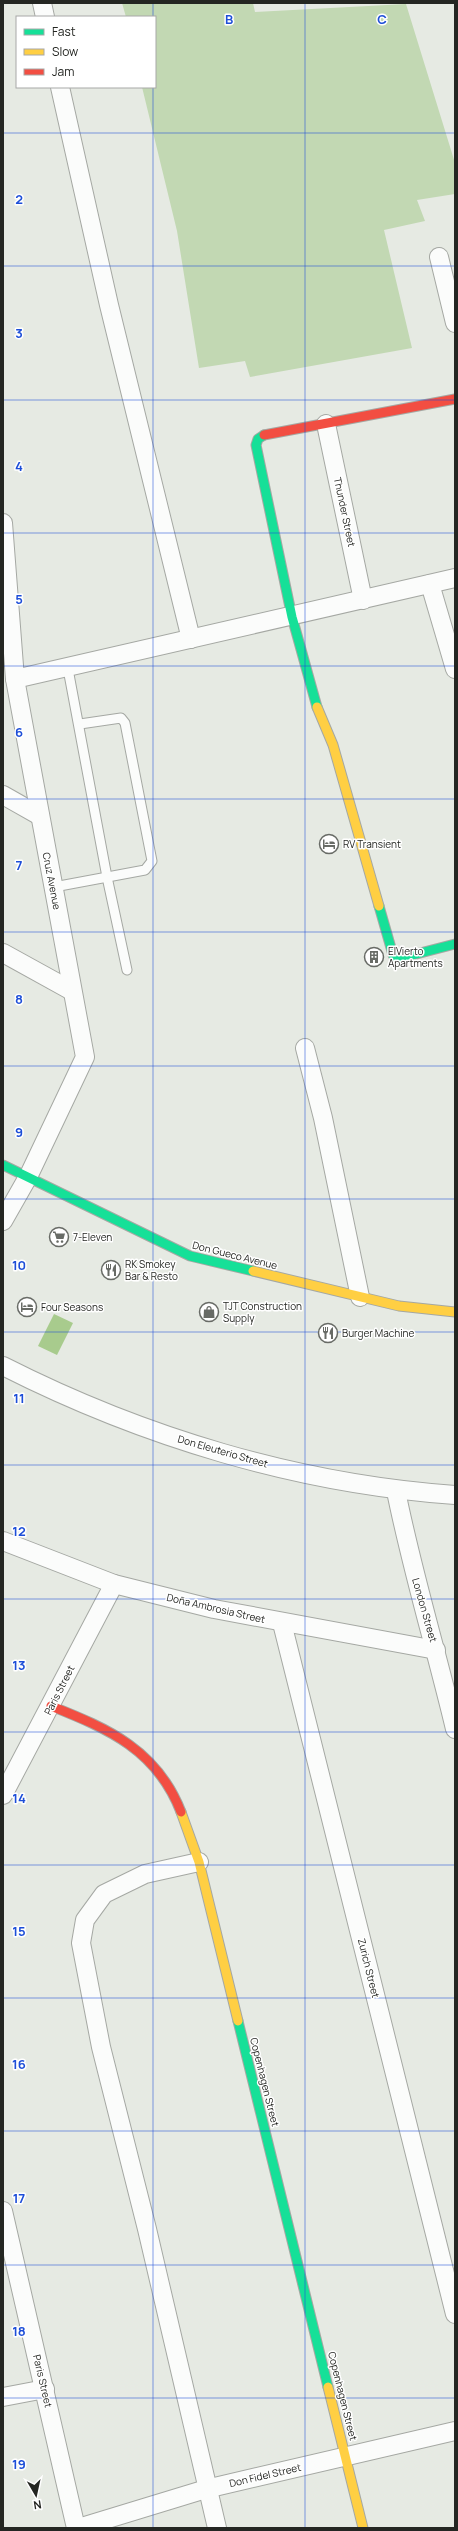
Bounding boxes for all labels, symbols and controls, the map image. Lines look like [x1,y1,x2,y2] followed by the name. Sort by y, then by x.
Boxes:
[225,10,233,28] text: B
[377,10,387,28] text: C
[16,16,156,88] legend
[52,23,76,40] text: Fast
[52,43,78,60] text: Slow
[52,63,74,80] text: Jam
[15,190,23,208] text: 2
[15,324,23,342] text: 3
[15,457,23,475] text: 4
[331,476,359,548] street label: Thunder Street
[15,590,23,608] text: 5
[15,723,23,741] text: 6
[318,833,340,855] hotel icon: RV Transient
[343,837,401,851] place label: RV Transient
[40,851,64,911] street label: Cruz Avenue
[16,856,23,874] text: 7
[388,944,443,970] place label: ElVierto Apartments
[363,946,385,968] building icon: ElVierto Apartments
[15,990,23,1008] text: 8
[15,1123,23,1141] text: 9
[48,1226,70,1248] supermarket icon: 7-Eleven
[73,1230,112,1244] place label: 7-Eleven
[191,1238,279,1272] street label: Don Gueco Avenue
[12,1256,26,1274] text: 10
[125,1257,178,1283] place label: RK Smokey Bar & Resto
[100,1259,122,1281] restaurant icon: RK Smokey Bar & Resto
[16,1296,38,1318] hotel icon: Four Seasons
[223,1299,302,1325] place label: TJT Construction Supply
[41,1300,103,1314] place label: Four Seasons
[198,1301,220,1323] shop icon: TJT Construction Supply
[317,1322,339,1344] restaurant icon: Burger Machine
[342,1326,415,1340] place label: Burger Machine
[13,1389,25,1407] text: 11
[176,1431,270,1471] street label: Don Eleuterio Street
[12,1522,26,1540] text: 12
[409,1576,441,1644] street label: London Street
[165,1590,267,1626] street label: Doña Ambrosia Street
[12,1656,26,1674] text: 13
[41,1663,77,1717] street label: Paris Street
[12,1789,26,1807] text: 14
[12,1922,26,1940] text: 15
[355,1937,383,1999] street label: Zurich Street
[247,2036,283,2128] street label: Copenhagen Street
[12,2055,26,2073] text: 16
[13,2189,25,2207] text: 17
[12,2322,26,2340] text: 18
[325,2350,361,2442] street label: Copenhagen Street
[30,2353,56,2409] street label: Paris Street
[12,2455,26,2473] text: 19
[228,2460,302,2490] street label: Don Fidel Street
[16,2475,56,2515] north arrow
[32,2497,43,2513] text: N

